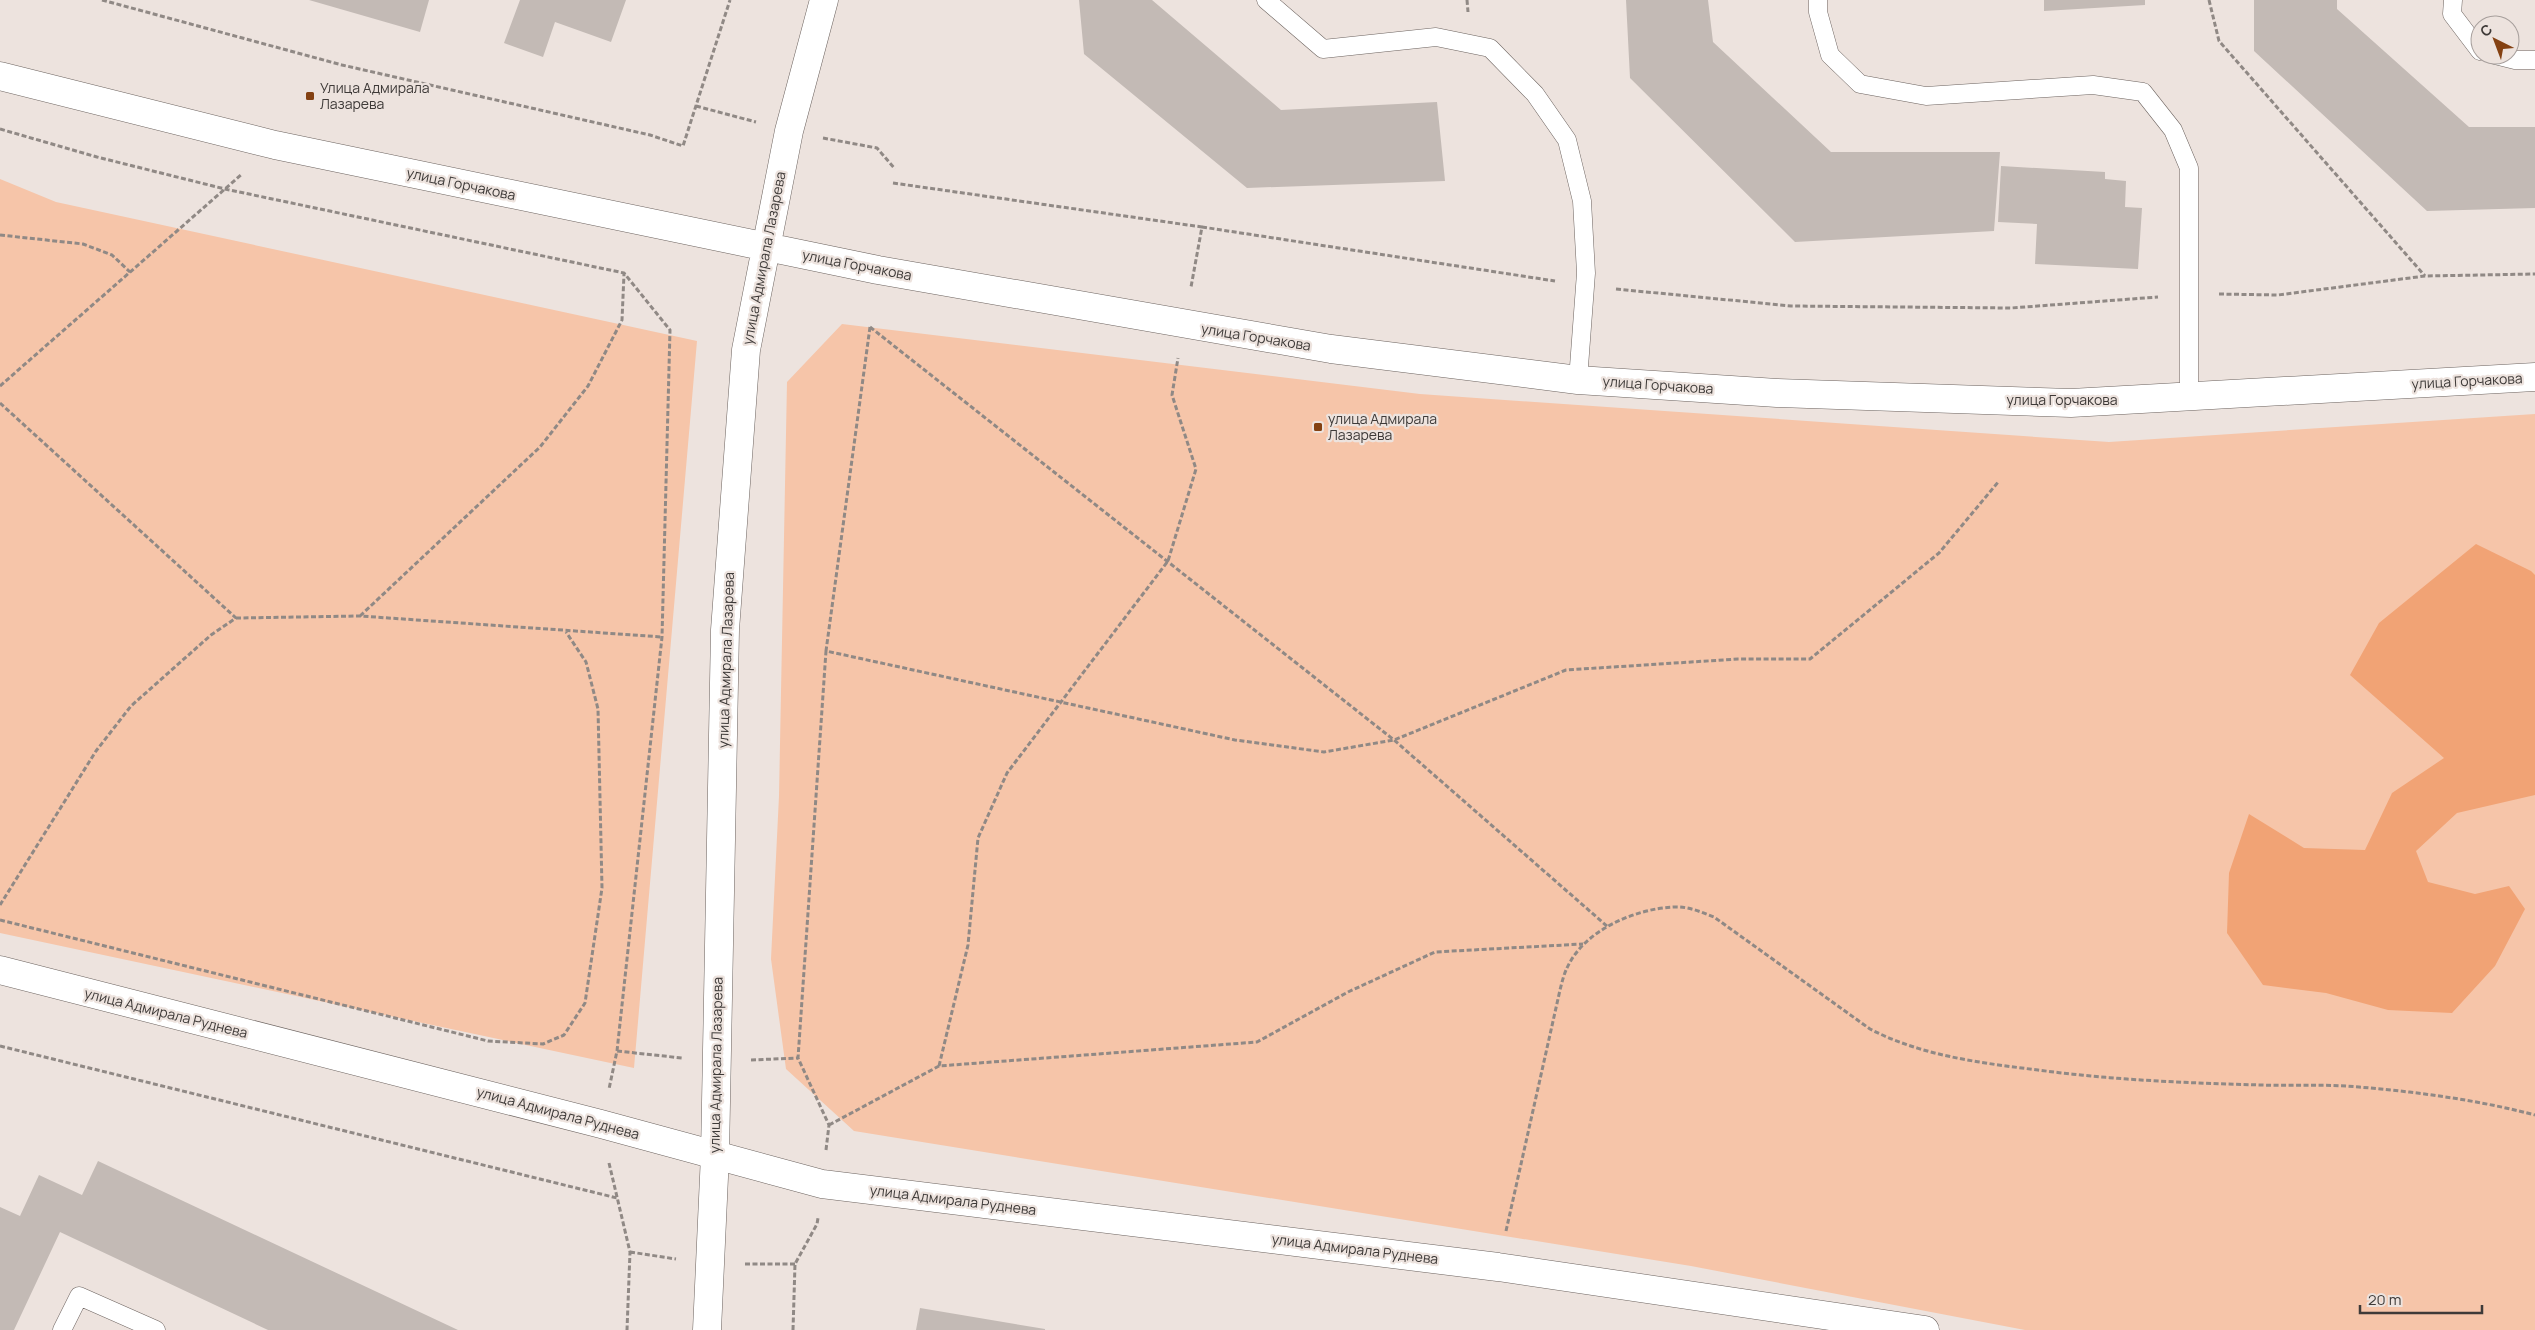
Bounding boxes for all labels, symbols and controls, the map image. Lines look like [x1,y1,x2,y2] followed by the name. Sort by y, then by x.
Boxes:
[2470,15,2520,65] north arrow
[2476,19,2496,40] text: С
[320,78,430,113] place label: Улица Адмирала Лазарева
[304,90,316,102] marker: Улица Адмирала Лазарева
[405,163,517,204] street label: улица Горчакова
[737,170,790,346] street label: улица Адмирала Лазарева
[801,245,913,284] street label: улица Горчакова
[1200,318,1312,355] street label: улица Горчакова
[2411,368,2523,393] street label: улица Горчакова
[1602,371,1714,398] street label: улица Горчакова
[2007,390,2117,409] street label: улица Горчакова
[1328,409,1437,444] place label: улица Адмирала Лазарева
[1312,421,1324,433] marker: улица Адмирала Лазарева
[713,572,738,748] street label: улица Адмирала Лазарева
[704,977,727,1153] street label: улица Адмирала Лазарева
[82,983,250,1042] street label: улица Адмирала Руднева
[475,1082,642,1143] street label: улица Адмирала Руднева
[869,1180,1037,1219] street label: улица Адмирала Руднева
[1271,1229,1439,1268] street label: улица Адмирала Руднева
[2360,1282,2482,1314] scale bar
[2368,1289,2401,1310] text: 20 m

